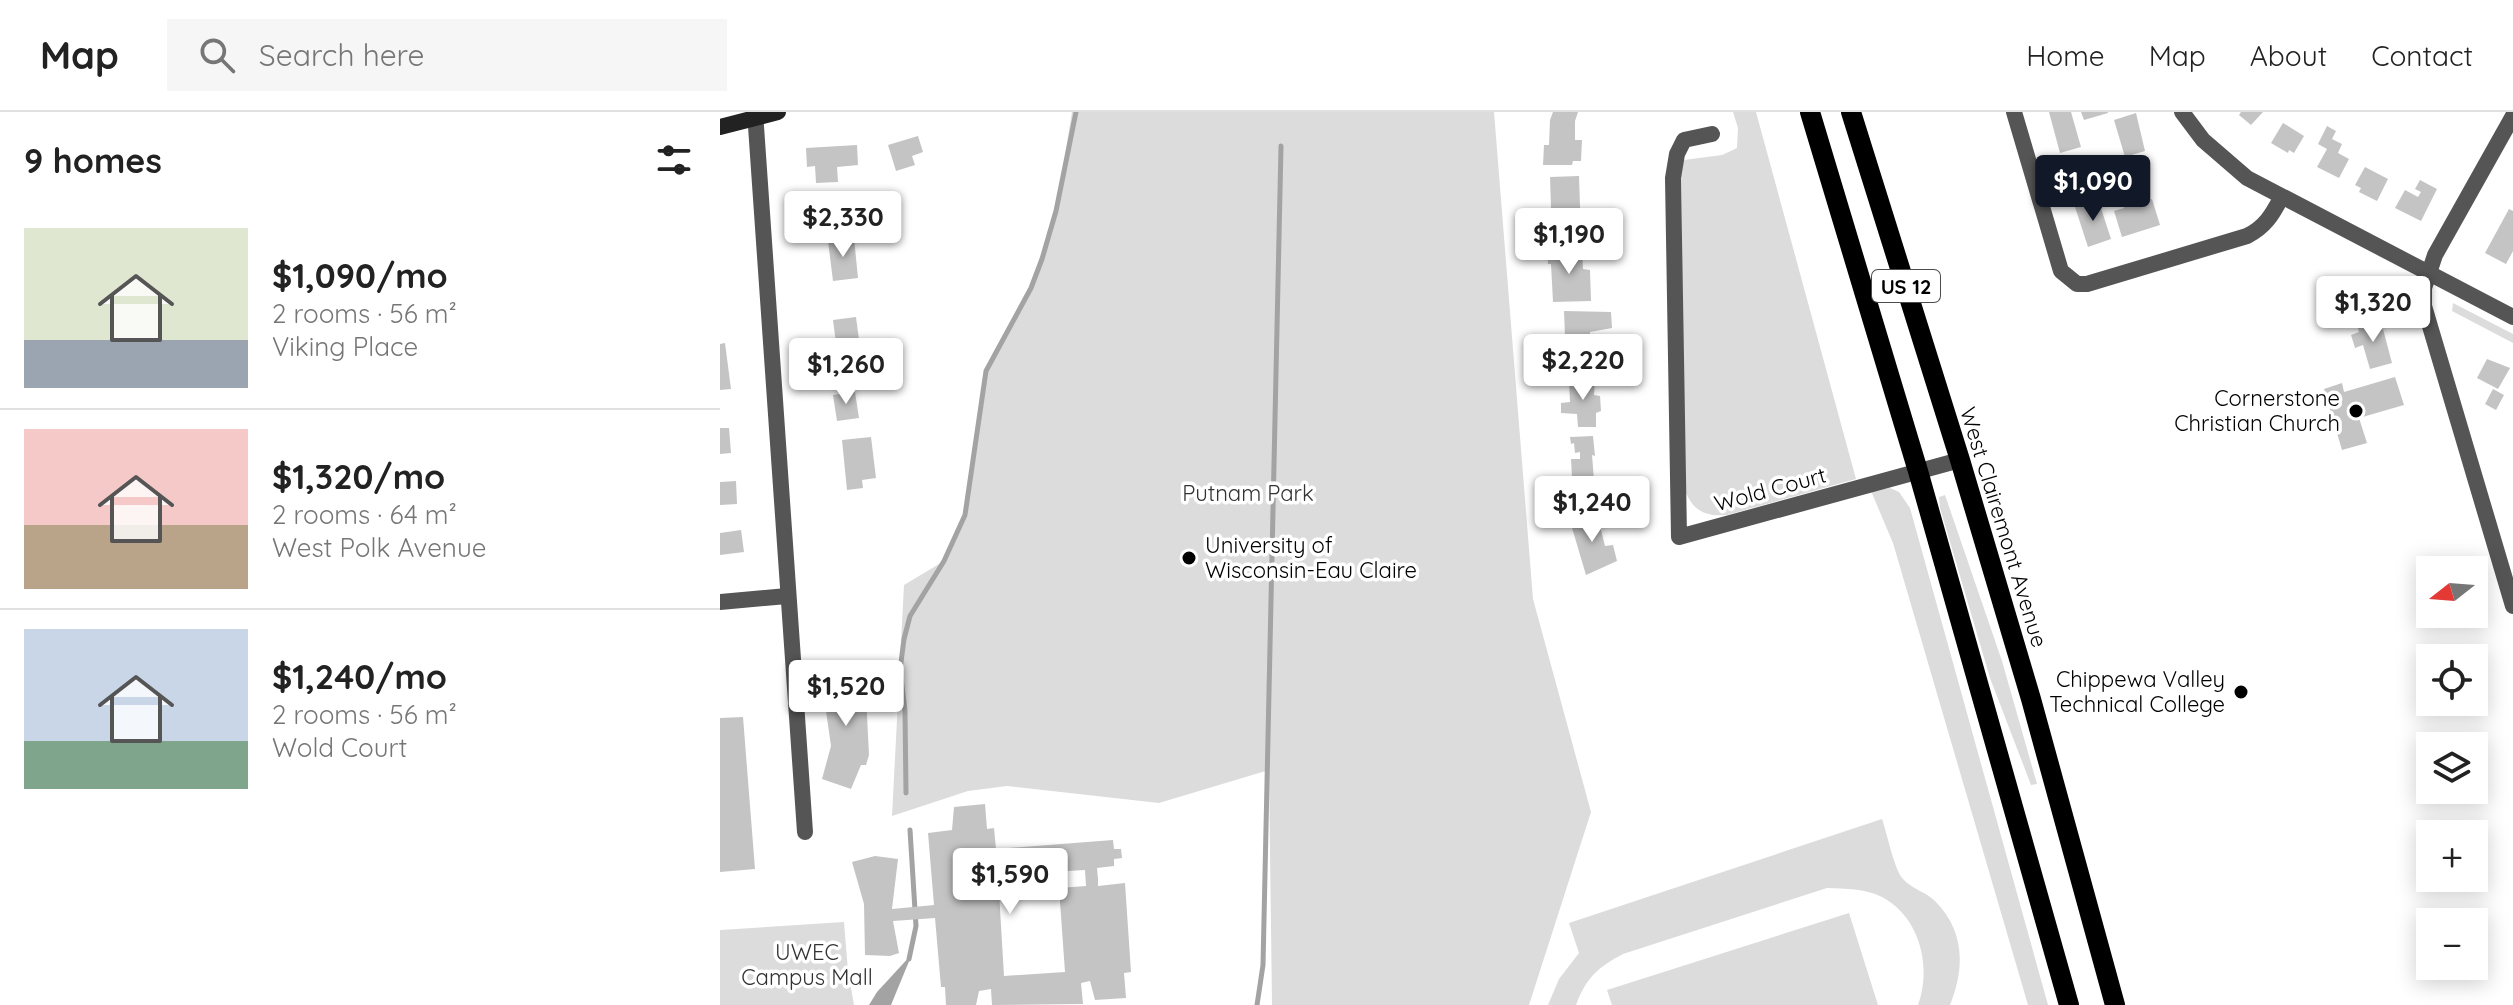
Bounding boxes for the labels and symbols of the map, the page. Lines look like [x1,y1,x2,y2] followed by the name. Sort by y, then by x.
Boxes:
[2028,155,2158,223] pin: $1,090
[778,191,908,259] pin: $2,330
[1504,208,1634,276] pin: $1,190
[1872,270,1940,302] road number: US 12
[2308,276,2438,344] pin: $1,320
[1518,334,1648,402] pin: $2,220
[781,338,911,406] pin: $1,260
[2174,384,2340,437] place label: Cornerstone Christian Church
[2347,402,2365,420] marker: Cornerstone Christian Church
[1954,403,2054,651] street label: West Clairemont Avenue
[1711,461,1829,517] street label: Wold Court
[1527,476,1657,544] pin: $1,240
[1182,479,1314,507] park label: Putnam Park
[1205,531,1417,584] place label: University of Wisconsin-Eau Claire
[1180,549,1198,567] marker: University of Wisconsin-Eau Claire
[2416,556,2488,628] north arrow
[781,660,911,728] pin: $1,520
[2049,665,2225,718] place label: Chippewa Valley Technical College
[2232,683,2250,701] marker: Chippewa Valley Technical College
[945,848,1075,916] pin: $1,590
[741,938,873,991] park label: UWEC Campus Mall

